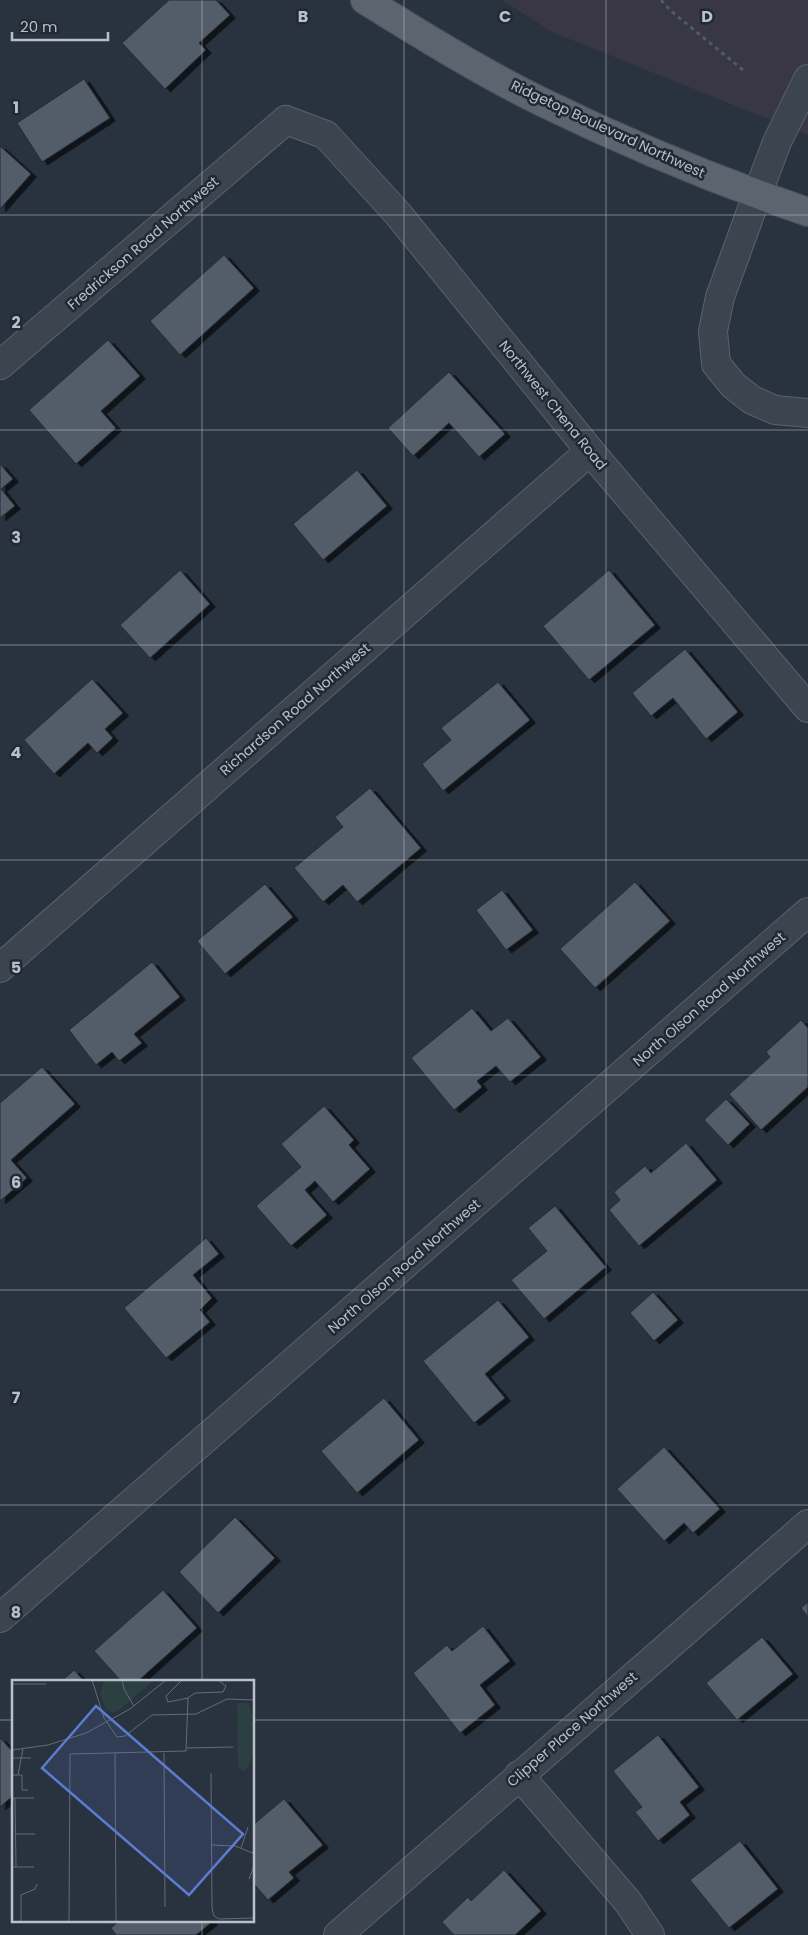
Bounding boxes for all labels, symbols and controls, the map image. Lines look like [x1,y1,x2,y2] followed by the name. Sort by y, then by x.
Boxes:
[298,5,308,28] text: B
[499,5,511,28] text: C
[701,5,713,28] text: D
[12,10,109,42] scale bar
[20,16,58,37] text: 20 m
[508,75,708,183] street label: Ridgetop Boulevard Northwest
[13,96,19,119] text: 1
[63,172,223,314] street label: Fredrickson Road Northwest
[11,311,21,334] text: 2
[494,336,612,474] street label: Northwest Chena Road
[11,526,21,549] text: 3
[215,638,375,780] street label: Richardson Road Northwest
[11,741,22,764] text: 4
[628,927,790,1071] street label: North Olson Road Northwest
[11,956,21,979] text: 5
[11,1171,21,1194] text: 6
[323,1194,485,1338] street label: North Olson Road Northwest
[12,1386,21,1409] text: 7
[11,1601,21,1624] text: 8
[502,1667,642,1791] street label: Clipper Place Northwest
[12,1680,255,1922] inset map

